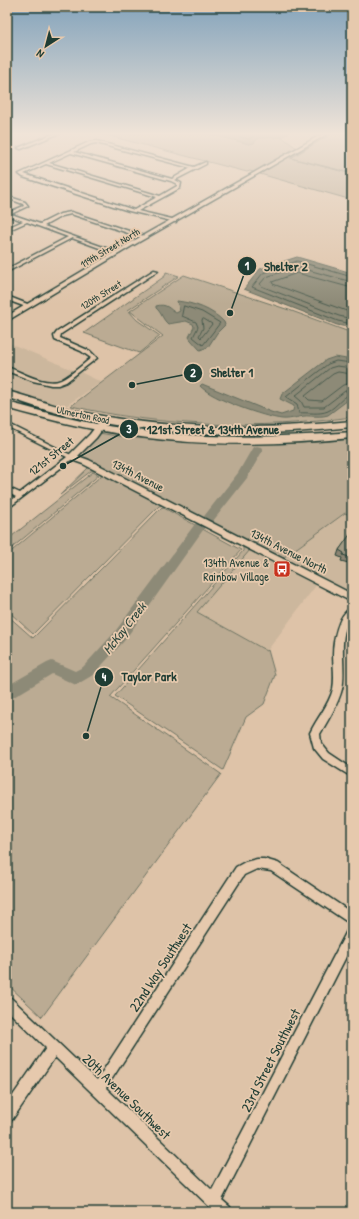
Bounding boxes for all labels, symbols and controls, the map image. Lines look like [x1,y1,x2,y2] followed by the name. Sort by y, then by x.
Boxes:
[26,26,66,66] north arrow
[34,47,47,61] text: N
[78,225,142,271] street label: 119th Street North
[237,254,316,279] callout: Shelter 2
[245,257,250,274] text: 1
[264,257,309,275] text: Shelter 2
[78,277,124,313] street label: 120th Street
[183,360,262,385] callout: Shelter 1
[211,363,253,381] text: Shelter 1
[190,364,196,381] text: 2
[55,403,111,427] street label: Ulmerton Road
[119,417,287,442] callout: 121st Street & 134th Avenue
[126,420,132,437] text: 3
[147,420,280,438] text: 121st Street & 134th Avenue
[25,432,78,480] street label: 121st Street
[109,455,167,496] street label: 134th Avenue
[248,524,330,578] street label: 134th Avenue North
[203,554,269,585] place label: 134th Avenue & Rainbow Village
[272,559,292,579] bus stop icon: 134th Avenue & Rainbow Village
[98,597,151,658] water label: McKay Creek
[94,664,185,689] callout: Taylor Park
[120,667,177,686] text: Taylor Park
[102,668,107,685] text: 4
[124,919,197,1015] street label: 22nd Way Southwest
[236,1005,304,1115] street label: 23rd Street Southwest
[79,1049,175,1143] street label: 20th Avenue Southwest

